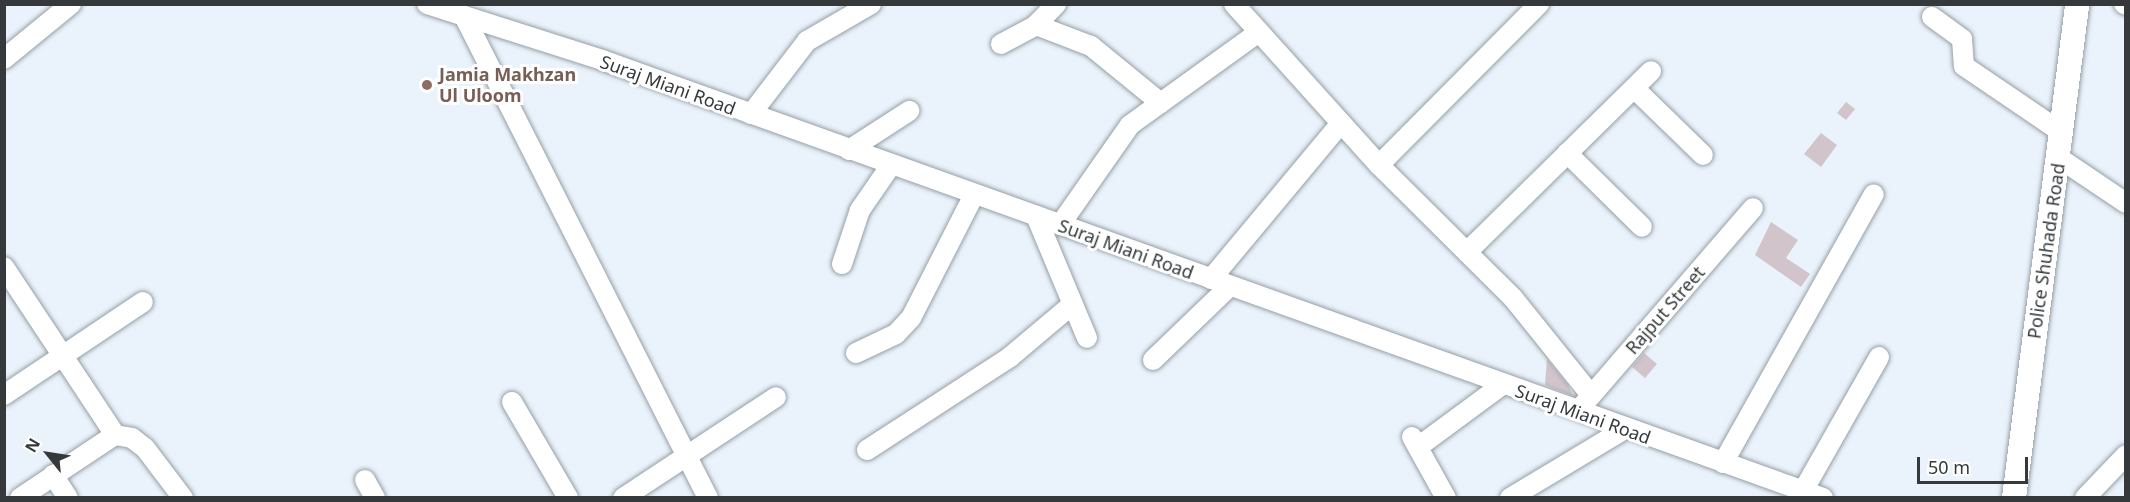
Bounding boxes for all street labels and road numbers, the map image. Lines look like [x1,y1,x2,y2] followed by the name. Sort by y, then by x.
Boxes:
[597,51,739,119] street label: Suraj Miani Road
[2023,162,2069,340] street label: Police Shuhada Road
[1055,215,1197,283] street label: Suraj Miani Road
[1621,262,1709,358] street label: Rajput Street
[1512,380,1654,448] street label: Suraj Miani Road

